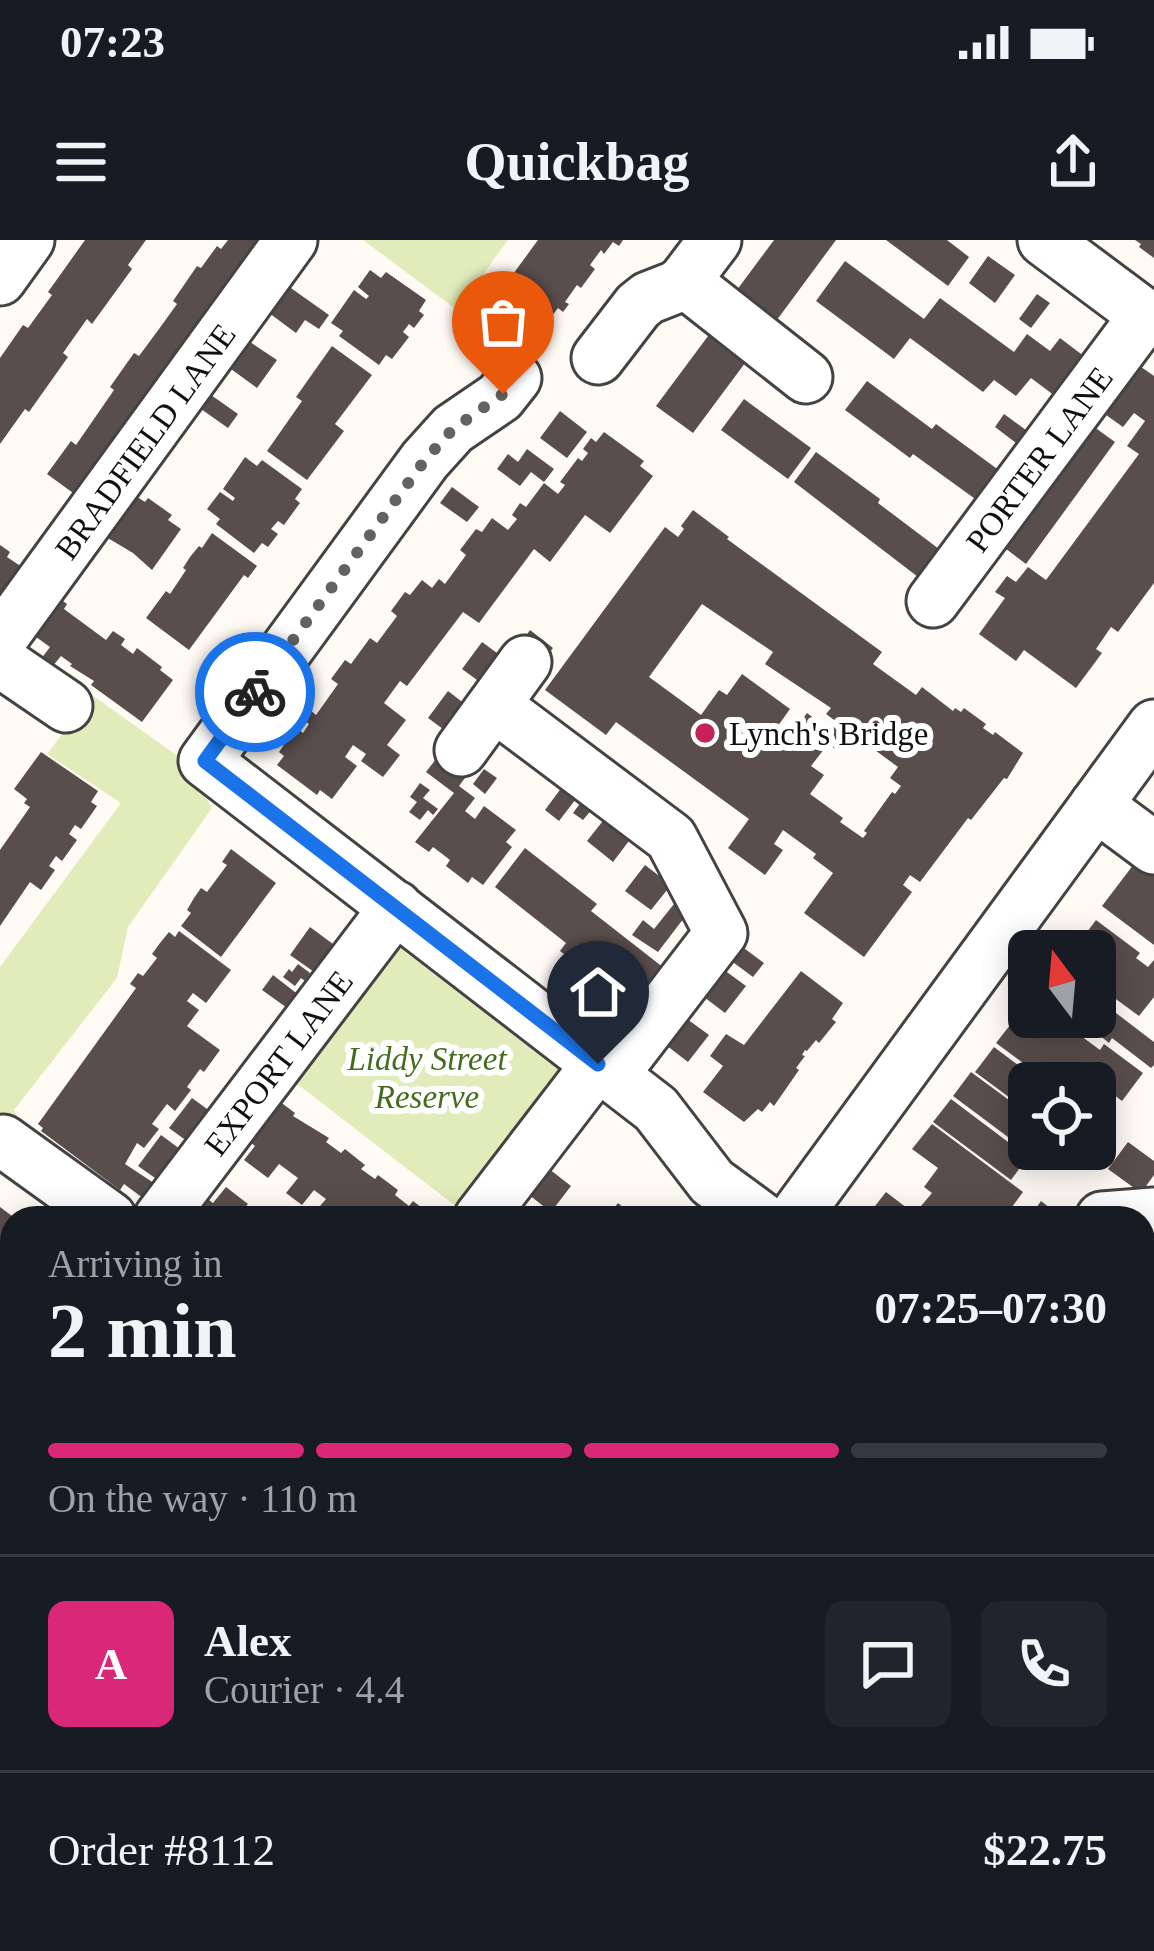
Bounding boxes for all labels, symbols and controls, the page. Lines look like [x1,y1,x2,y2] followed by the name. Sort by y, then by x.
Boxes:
[60,17,165,67] text: 07:23
[48,129,114,195] icon: menu
[1040,129,1106,195] icon: share
[464,132,690,192] text: Quickbag
[452,271,554,394] pin
[470,289,536,355] icon: bag
[48,317,243,566] street label: BRADFIELD LANE
[959,360,1120,559] street label: PORTER LANE
[195,632,315,752] courier
[222,659,288,725] icon: bike
[729,716,928,752] place label: Lynch's Bridge
[692,720,718,746] marker: Lynch's Bridge
[1008,930,1116,1038] north arrow
[1008,930,1116,1170] map controls
[547,941,649,1064] pin
[565,959,631,1025] icon: home
[197,964,360,1163] street label: EXPORT LANE
[346,1041,507,1115] park label: Liddy Street Reserve
[1008,1062,1116,1170] button: locate
[48,1242,222,1285] text: Arriving in
[875,1283,1107,1333] text: 07:25–07:30
[48,1287,237,1374] text: 2 min
[48,1477,357,1520] text: On the way · 110 m
[825,1601,951,1727] button: chat
[981,1601,1107,1727] button: phone
[204,1616,291,1666] text: Alex
[95,1639,127,1689] text: A
[204,1668,404,1711] text: Courier · 4.4
[48,1825,275,1875] text: Order #8112
[983,1825,1107,1875] text: $22.75

